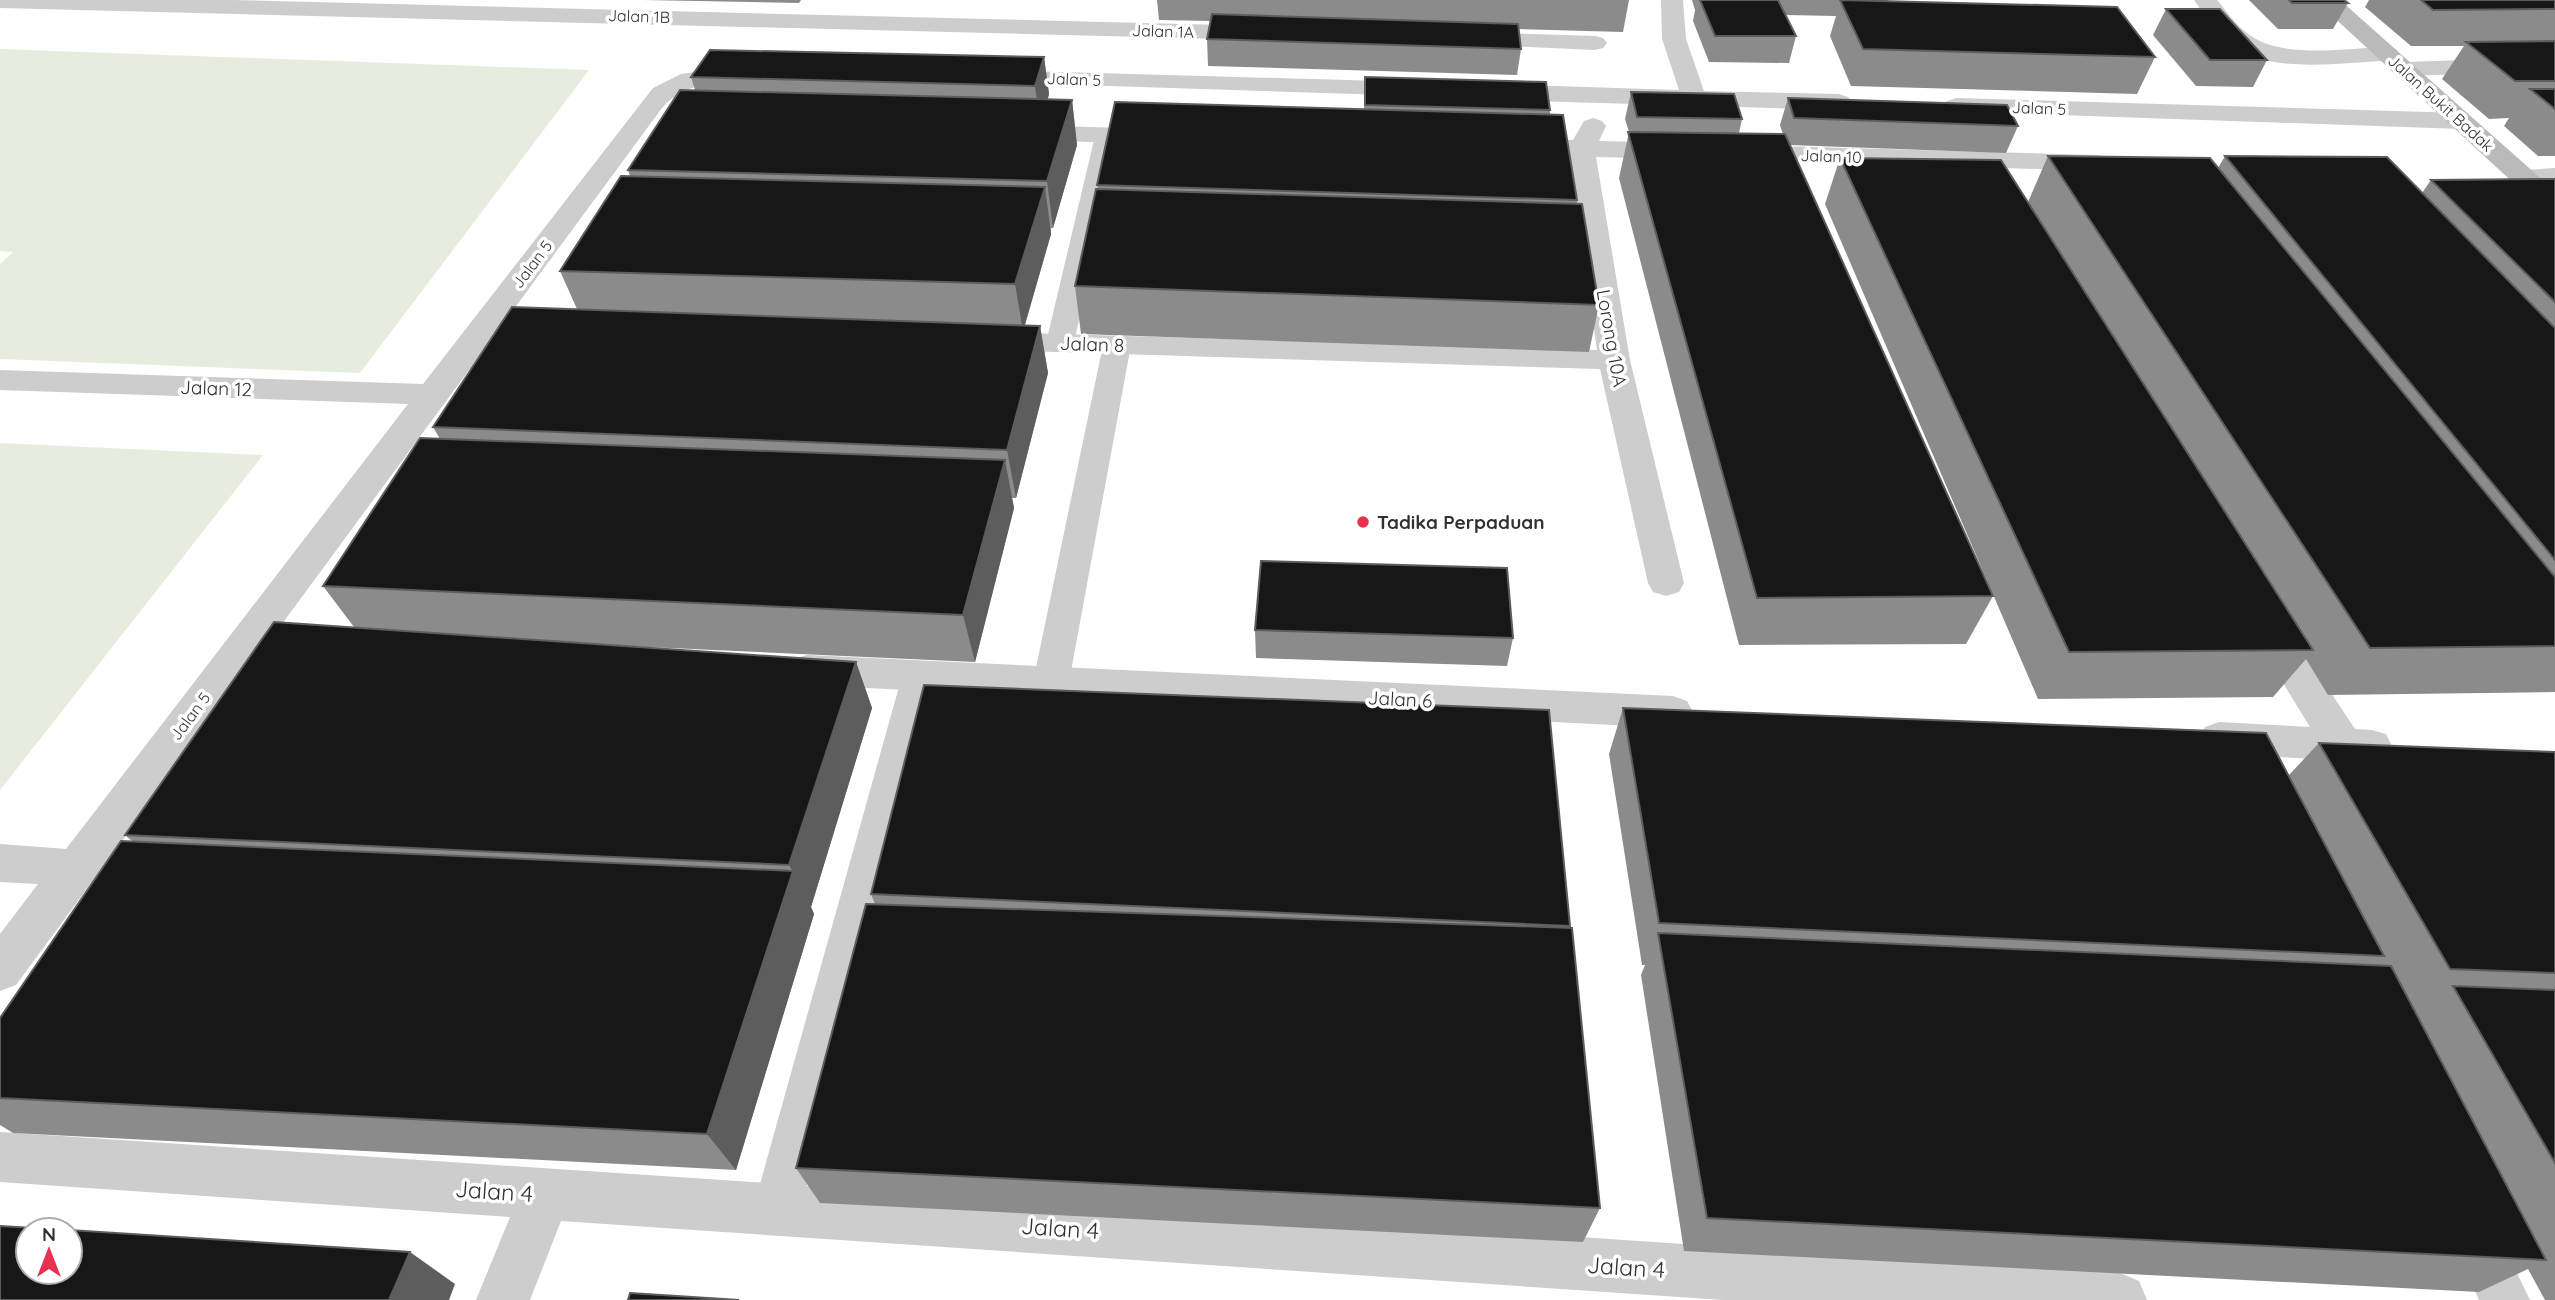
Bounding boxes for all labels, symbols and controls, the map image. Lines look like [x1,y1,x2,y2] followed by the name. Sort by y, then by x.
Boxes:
[608,5,670,27] street label: Jalan 1B
[1132,20,1194,42] street label: Jalan 1A
[2384,50,2498,156] street label: Jalan Bukit Badak
[1046,68,1102,90] street label: Jalan 5
[2011,97,2067,119] street label: Jalan 5
[1800,145,1862,167] street label: Jalan 10
[508,236,556,292] street label: Jalan 5
[1592,287,1632,389] street label: Lorong 10A
[1059,331,1125,357] street label: Jalan 8
[180,375,252,401] street label: Jalan 12
[1377,510,1545,534] place label: Tadika Perpaduan
[1355,514,1371,530] marker: Tadika Perpaduan
[1367,685,1433,713] street label: Jalan 6
[166,688,214,744] street label: Jalan 5
[454,1174,534,1208] street label: Jalan 4
[1020,1211,1100,1245] street label: Jalan 4
[14,1216,84,1286] north arrow
[42,1222,56,1246] text: N
[1586,1250,1666,1284] street label: Jalan 4

